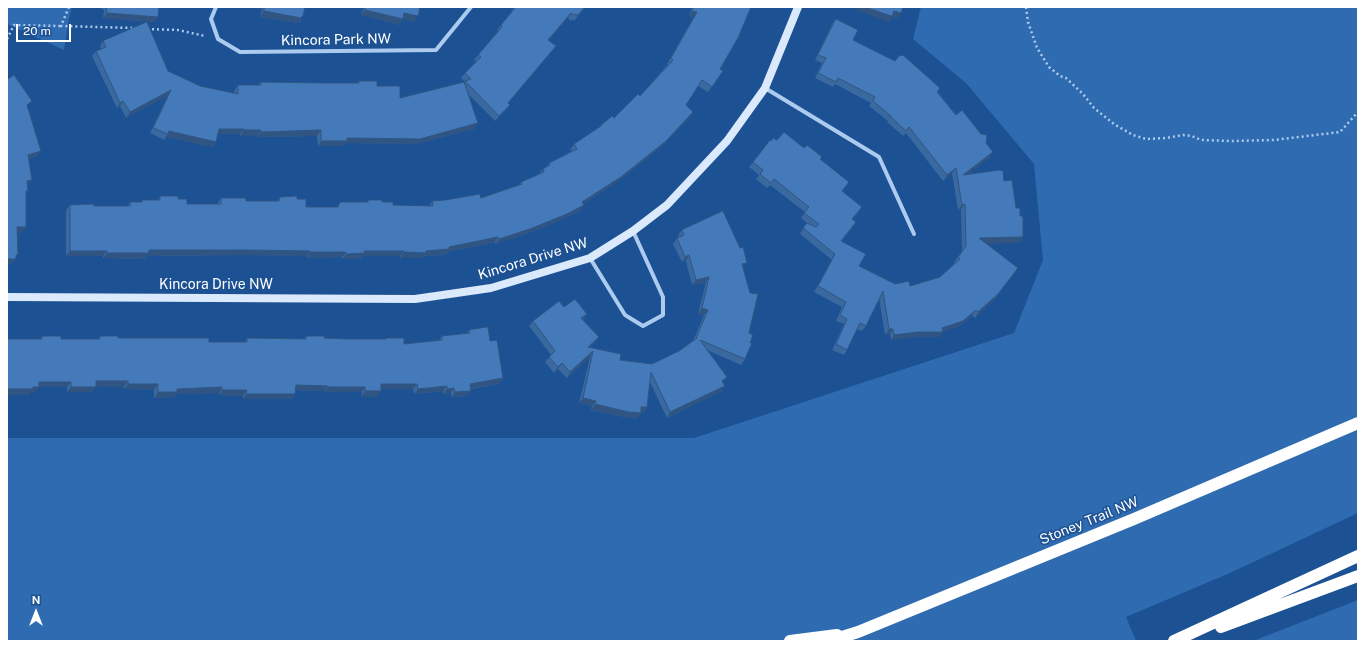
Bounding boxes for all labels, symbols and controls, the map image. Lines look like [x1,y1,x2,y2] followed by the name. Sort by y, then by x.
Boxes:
[18,16,73,42] scale bar
[23,24,51,38] text: 20 m
[281,31,391,49] street label: Kincora Park NW
[476,234,590,284] street label: Kincora Drive NW
[159,277,273,293] street label: Kincora Drive NW
[1037,494,1141,548] street label: Stoney Trail NW
[16,592,56,632] north arrow
[32,594,40,606] text: N

